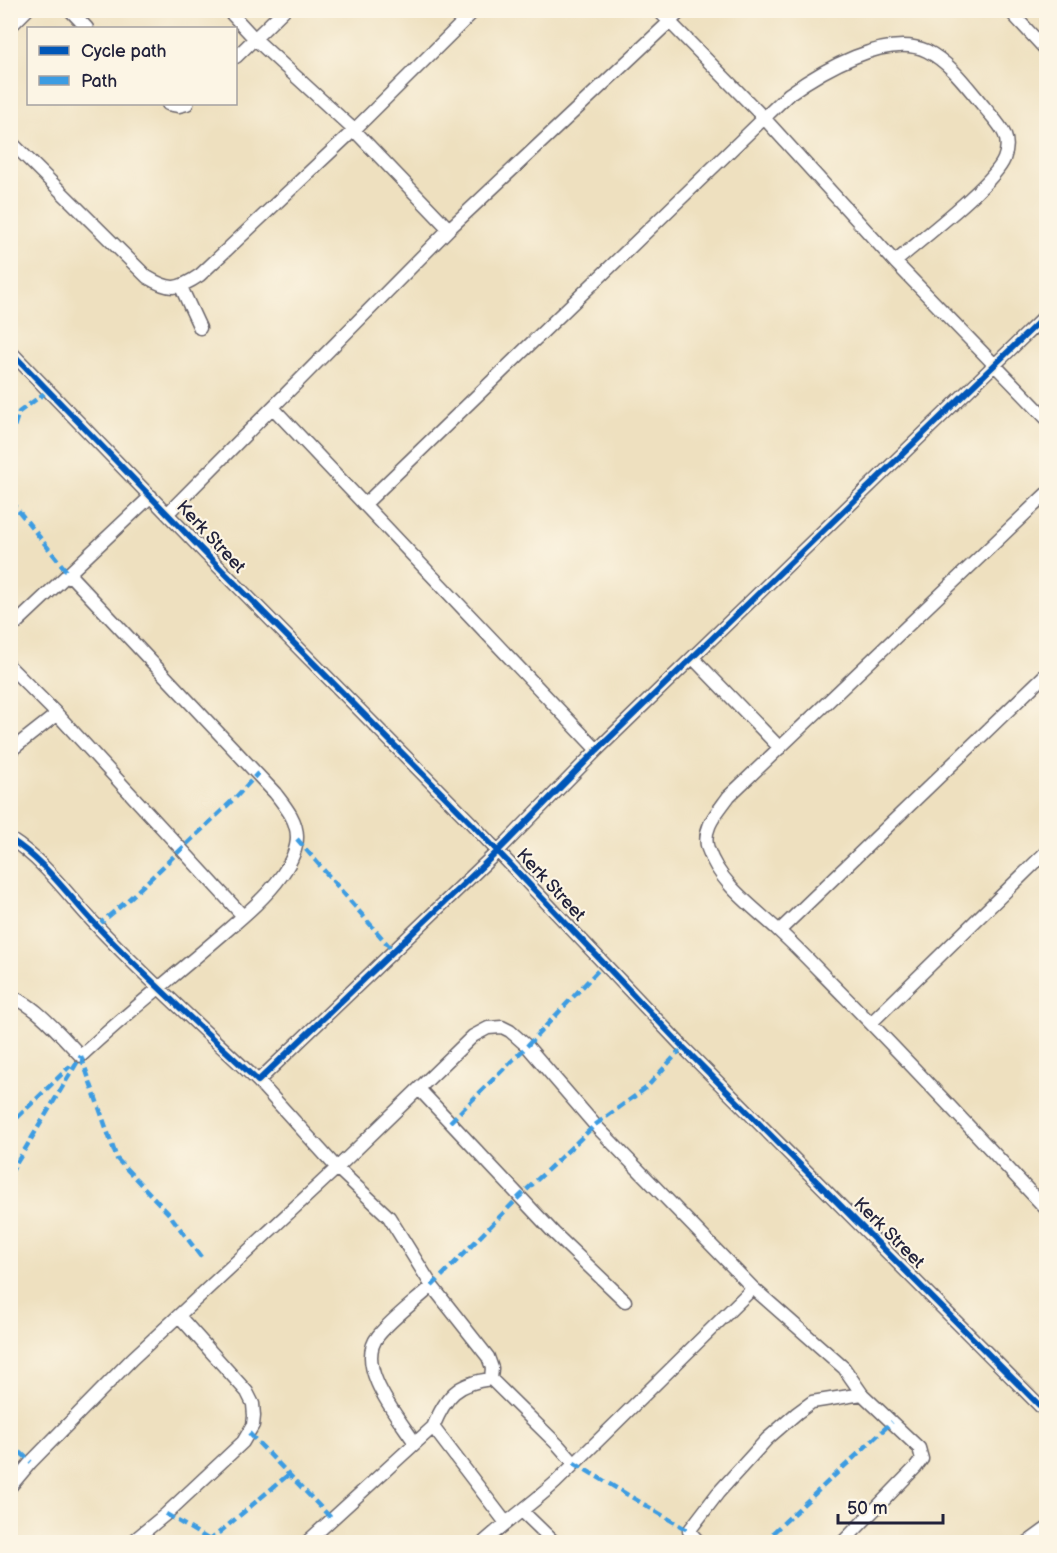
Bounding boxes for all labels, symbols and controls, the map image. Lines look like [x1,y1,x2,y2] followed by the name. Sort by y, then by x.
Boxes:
[27,27,237,105] legend
[81,41,167,62] text: Cycle path
[81,71,117,92] text: Path
[172,496,250,578] street label: Kerk Street
[512,844,590,926] street label: Kerk Street
[849,1193,929,1273] street label: Kerk Street
[838,1487,943,1525] scale bar
[847,1498,888,1519] text: 50 m

